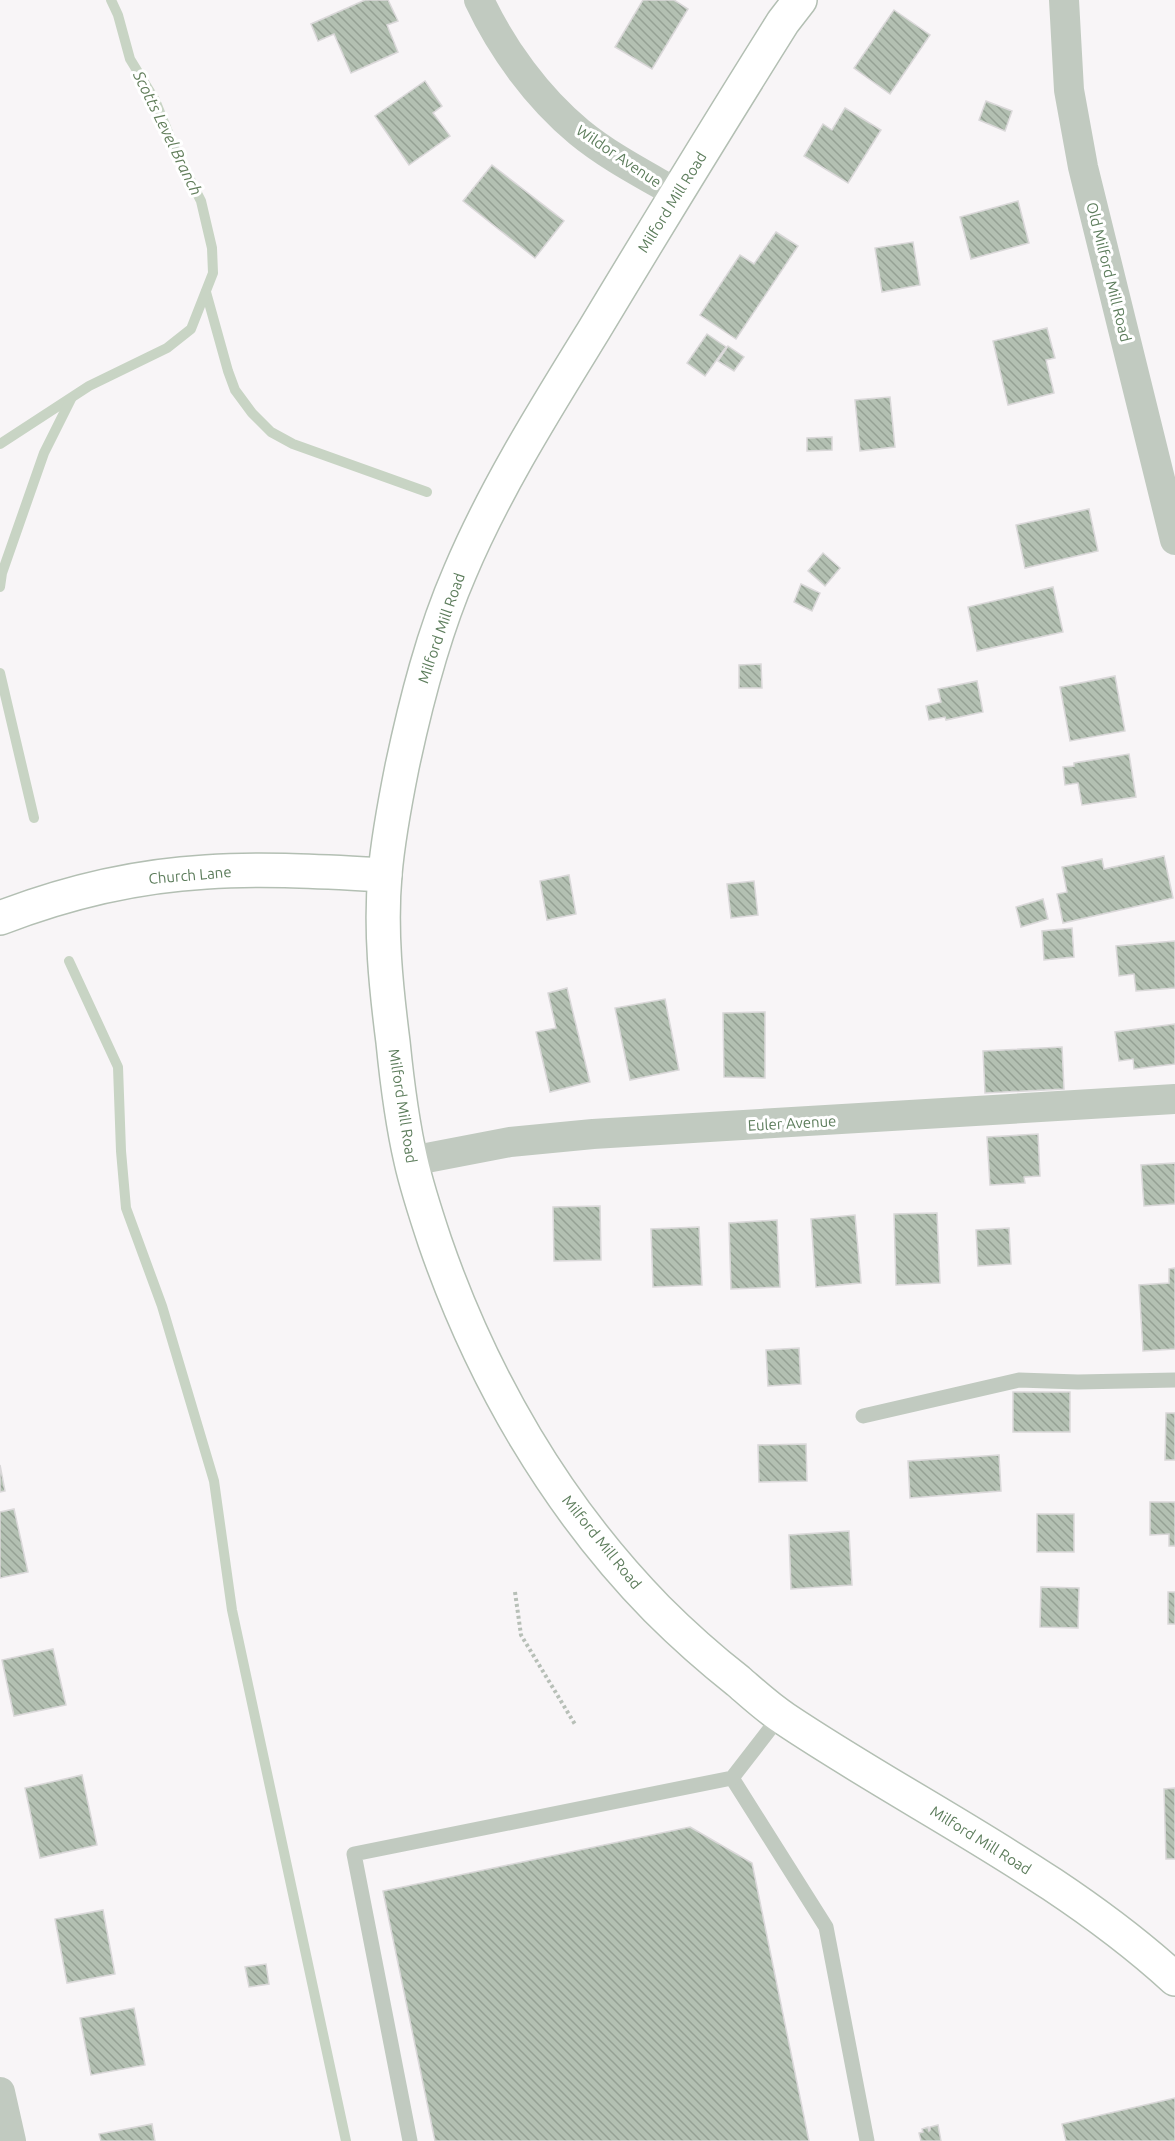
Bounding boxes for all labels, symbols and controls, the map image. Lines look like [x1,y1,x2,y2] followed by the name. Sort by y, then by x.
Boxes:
[130,67,206,198] water label: Scotts Level Branch
[573,121,665,191] street label: Wildor Avenue
[634,149,710,255] street label: Milford Mill Road
[1083,200,1135,344] street label: Old Milford Mill Road
[414,571,468,685] street label: Milford Mill Road
[148,863,232,887] street label: Church Lane
[386,1048,420,1164] street label: Milford Mill Road
[747,1112,837,1134] street label: Euler Avenue
[559,1492,645,1592] street label: Milford Mill Road
[928,1802,1034,1878] street label: Milford Mill Road

